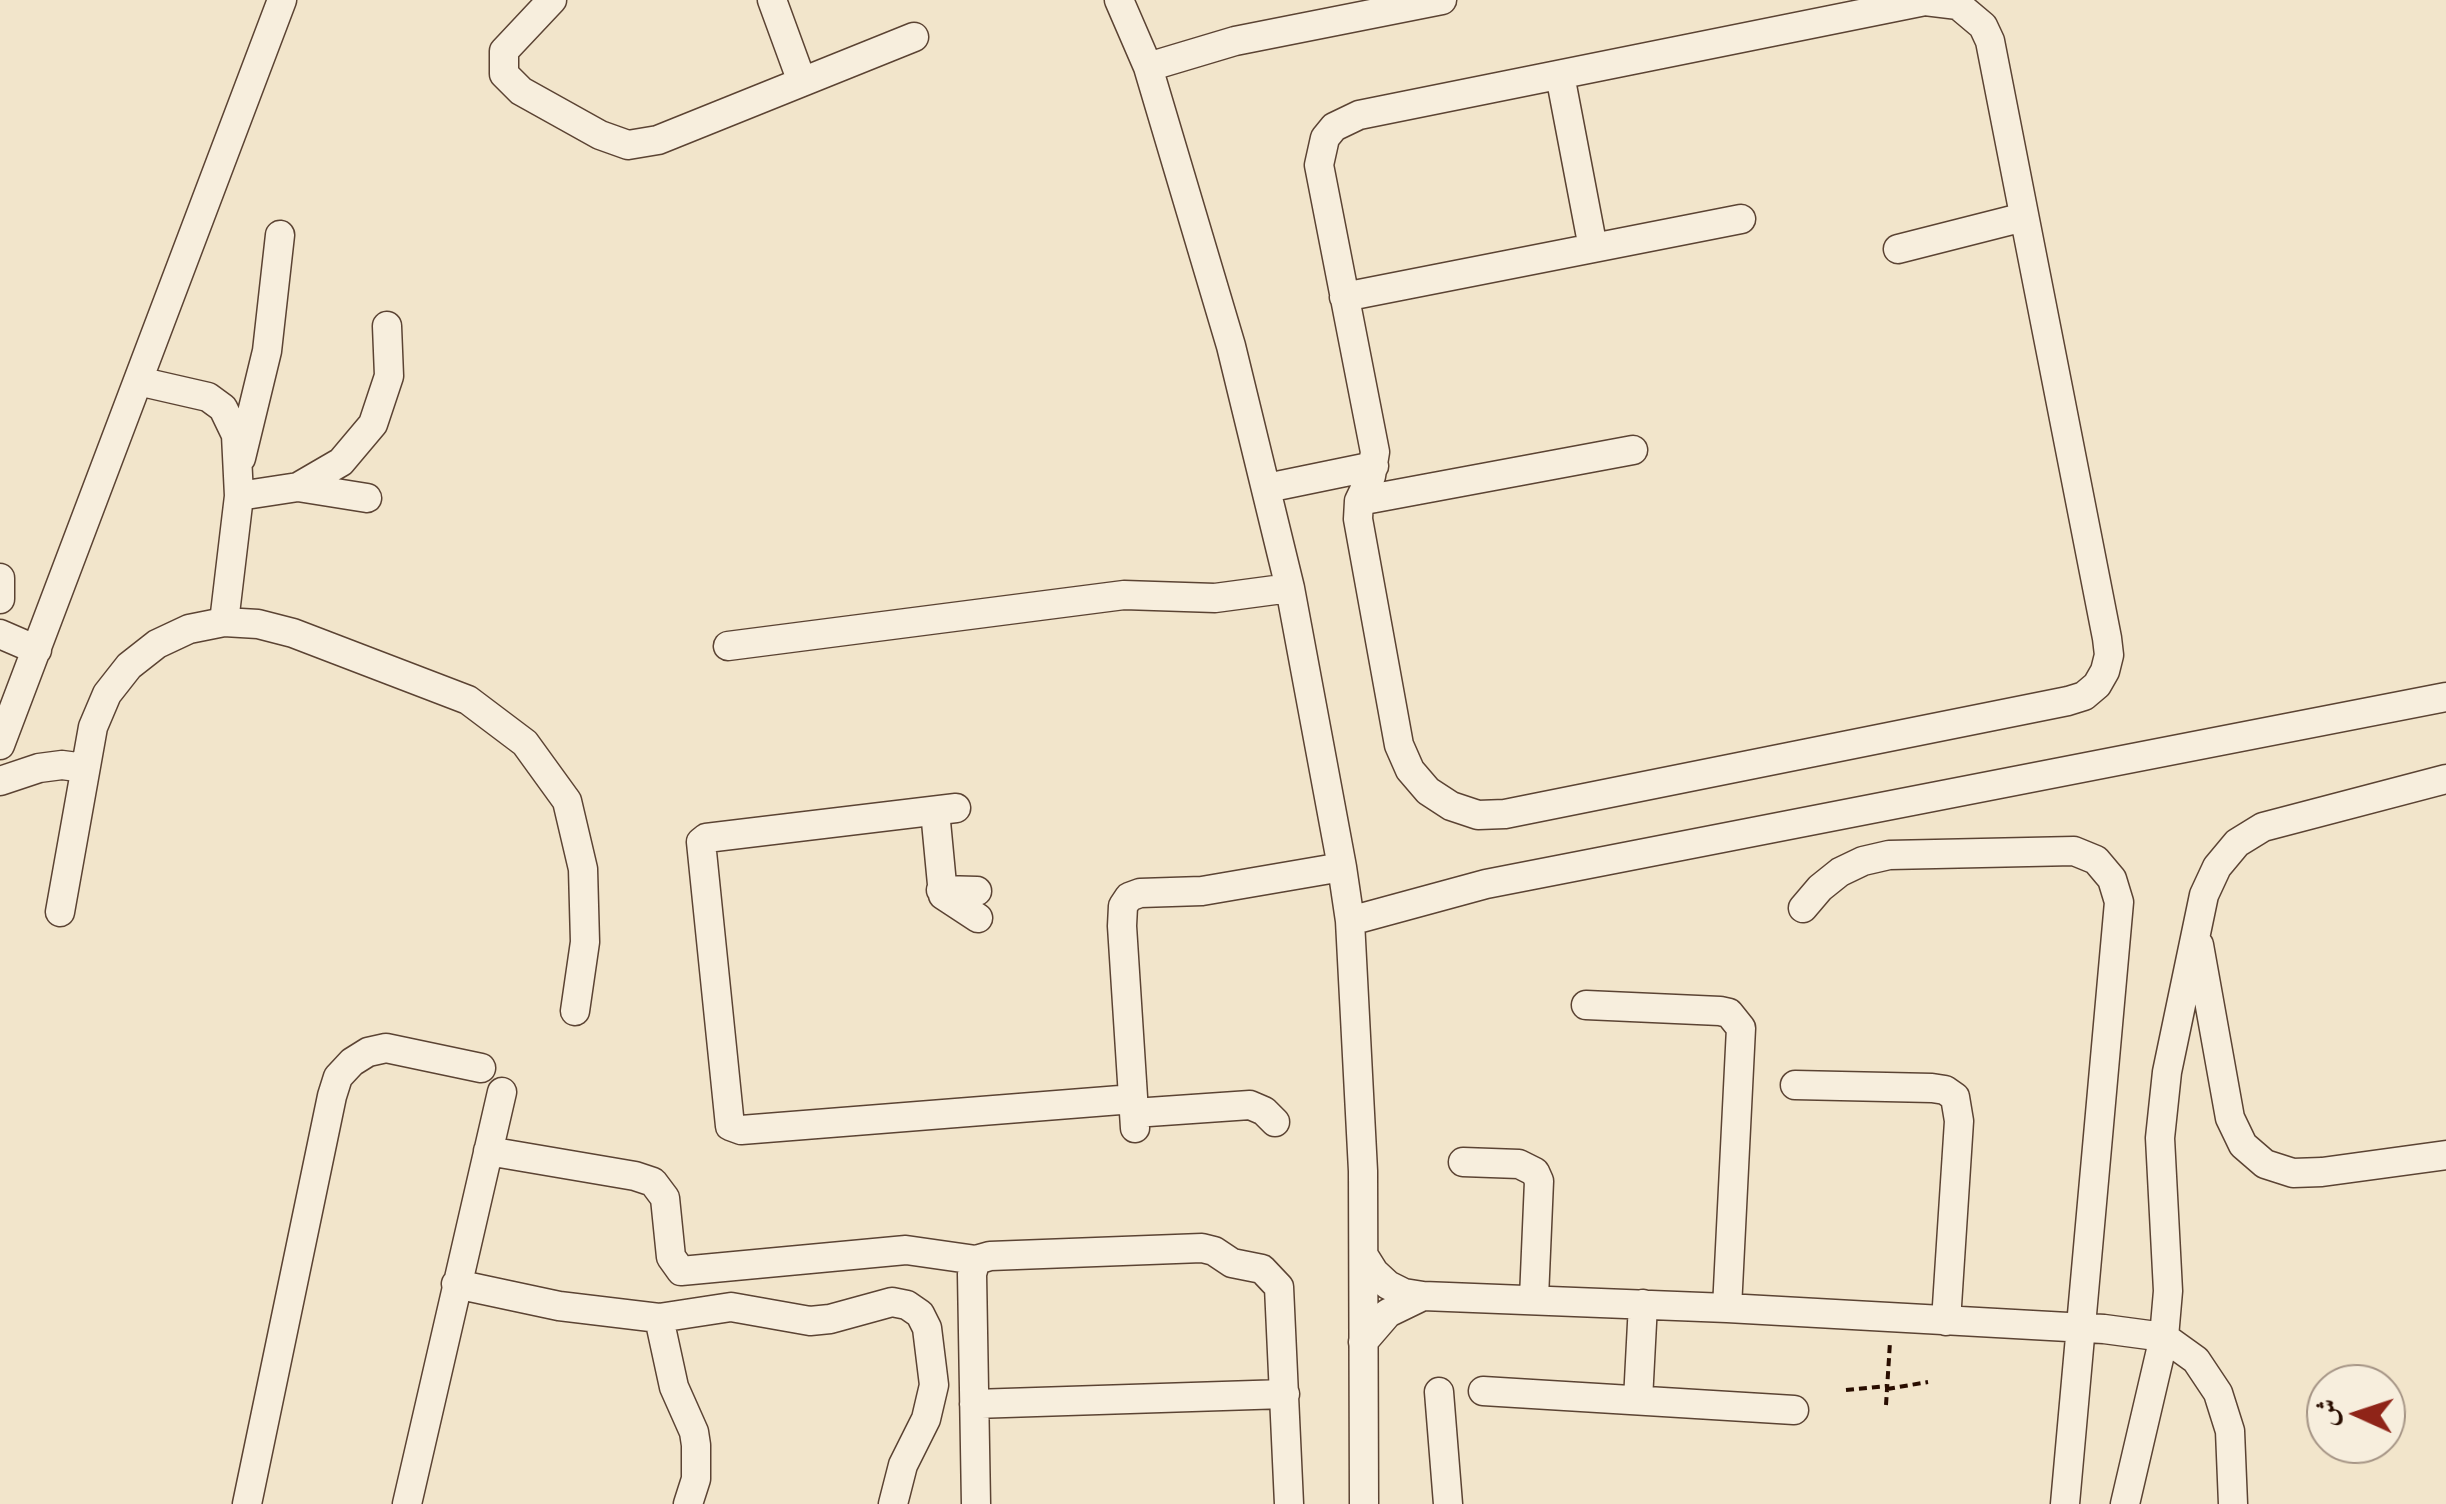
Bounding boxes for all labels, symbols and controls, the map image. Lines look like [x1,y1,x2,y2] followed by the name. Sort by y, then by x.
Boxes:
[2306,1364,2406,1464] north arrow
[2309,1398,2346,1427] text: ش

